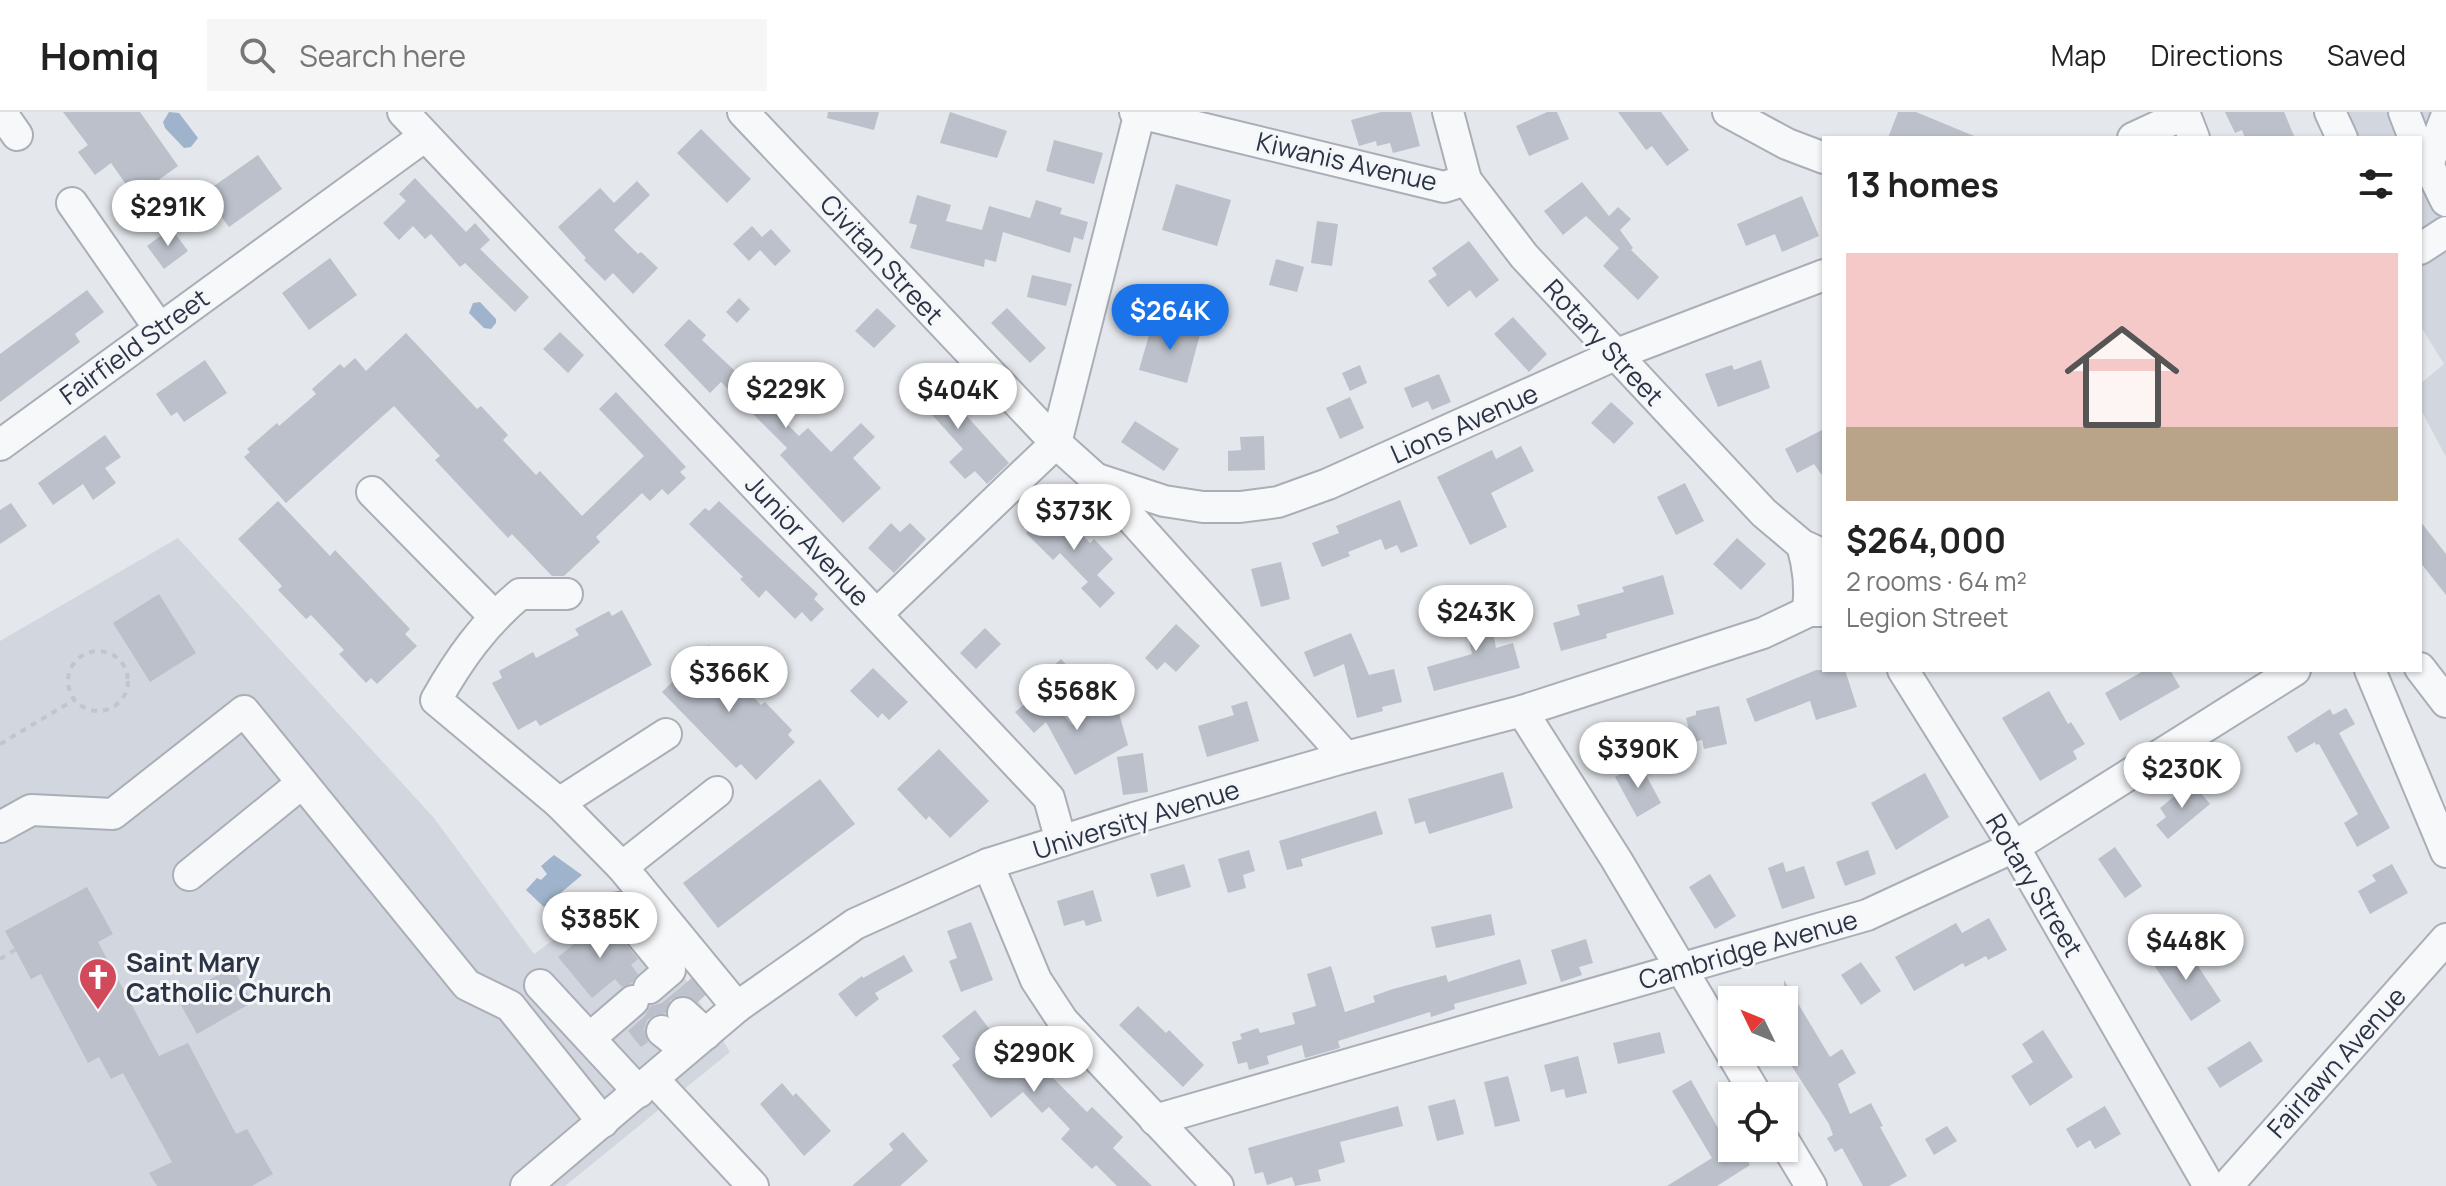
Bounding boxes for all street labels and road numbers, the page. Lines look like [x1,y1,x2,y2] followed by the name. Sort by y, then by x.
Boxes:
[1253,123,1441,199] street label: Kiwanis Avenue
[812,186,952,332] street label: Civitan Street
[1536,271,1672,413] street label: Rotary Street
[52,280,216,412] street label: Fairfield Street
[1384,374,1544,472] street label: Lions Avenue
[738,466,878,614] street label: Junior Avenue
[1028,770,1244,868] street label: University Avenue
[1978,807,2092,963] street label: Rotary Street
[1634,901,1862,997] street label: Cambridge Avenue
[2258,979,2414,1145] street label: Fairlawn Avenue

